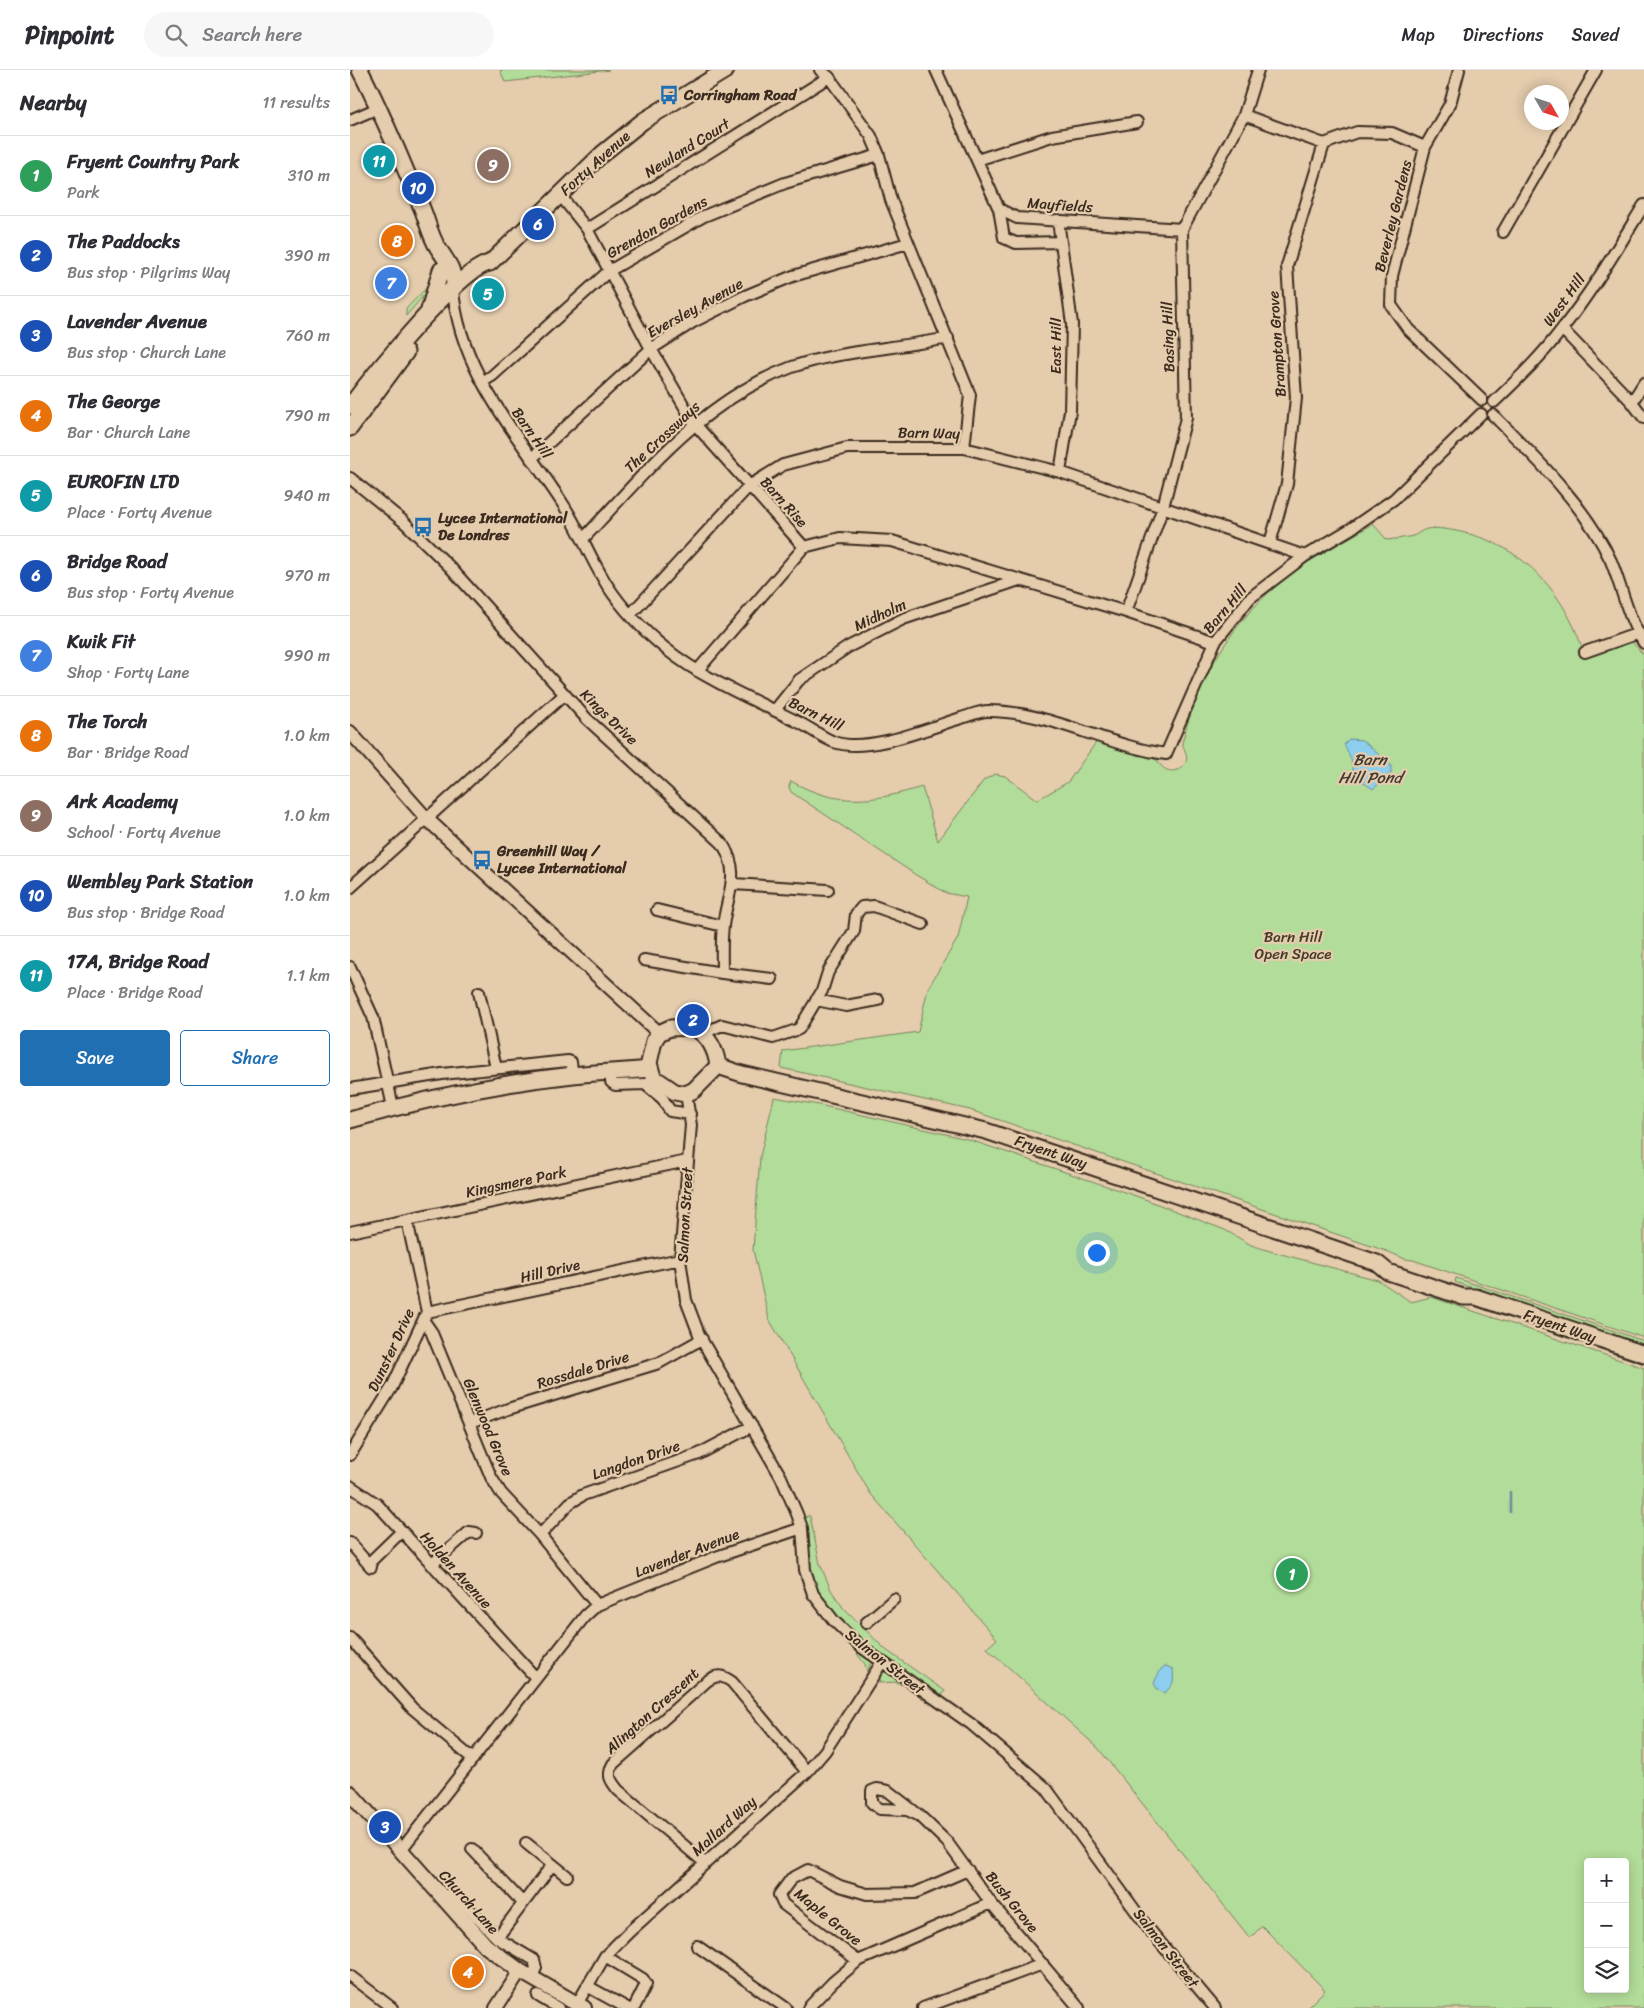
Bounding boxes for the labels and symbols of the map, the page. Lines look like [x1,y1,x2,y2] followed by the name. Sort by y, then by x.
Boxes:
[683,82,798,108] place label: Corringham Road
[658,84,680,106] bus stop icon: Corringham Road
[1524,85,1569,130] north arrow
[639,111,736,185] street label: Newland Court
[554,124,636,202] street label: Forty Avenue
[363,142,395,180] pin: 11
[477,146,509,184] pin: 9
[1366,157,1420,275] street label: Beverley Gardens
[402,169,434,207] pin: 10
[602,188,713,266] street label: Grendon Gardens
[1026,190,1094,220] street label: Mayfields
[522,205,554,243] pin: 6
[381,222,413,260] pin: 8
[375,264,407,302] pin: 7
[1536,268,1593,332] street label: West Hill
[642,271,748,345] street label: Eversley Avenue
[472,275,504,313] pin: 5
[1260,290,1294,398] street label: Brampton Grove
[1154,300,1182,373] street label: Basing Hill
[1043,317,1069,374] street label: East Hill
[618,395,706,479] street label: The Crossways
[505,402,560,465] street label: Barn Hill
[898,419,961,447] street label: Barn Way
[754,470,814,534] street label: Barn Rise
[438,505,568,548] place label: Lycee International De Londres
[412,516,434,538] bus stop icon: Lycee International De Londres
[1196,578,1254,640] street label: Barn Hill
[849,591,911,639] street label: Midholm
[574,682,644,752] street label: Kings Drive
[784,690,849,739] street label: Barn Hill
[1338,745,1406,792] water label: Barn Hill Pond
[496,838,627,881] place label: Greenhill Way / Lycee International
[471,849,493,871] bus stop icon: Greenhill Way / Lycee International
[1255,924,1331,967] park label: Barn Hill Open Space
[677,1001,709,1039] pin: 2
[1011,1127,1091,1177] street label: Fryent Way
[463,1158,570,1205] street label: Kingsmere Park
[670,1166,701,1263] street label: Salmon Street
[1084,1240,1110,1266] your location
[518,1252,582,1290] street label: Hill Drive
[1520,1301,1600,1351] street label: Fryent Way
[360,1304,422,1396] street label: Dunster Drive
[534,1344,633,1396] street label: Rossdale Drive
[456,1374,520,1480] street label: Glenwood Grove
[588,1433,684,1487] street label: Langdon Drive
[631,1521,743,1585] street label: Lavender Avenue
[414,1525,499,1615] street label: Holden Avenue
[1276,1555,1308,1593] pin: 1
[839,1622,931,1702] street label: Salmon Street
[598,1661,705,1761] street label: Alington Crescent
[685,1789,763,1863] street label: Mallard Way
[369,1808,401,1846] pin: 3
[432,1863,506,1941] street label: Church Lane
[979,1865,1045,1939] street label: Bush Grove
[788,1881,868,1953] street label: Maple Grove
[1126,1902,1206,1994] street label: Salmon Street
[452,1953,484,1991] pin: 4

